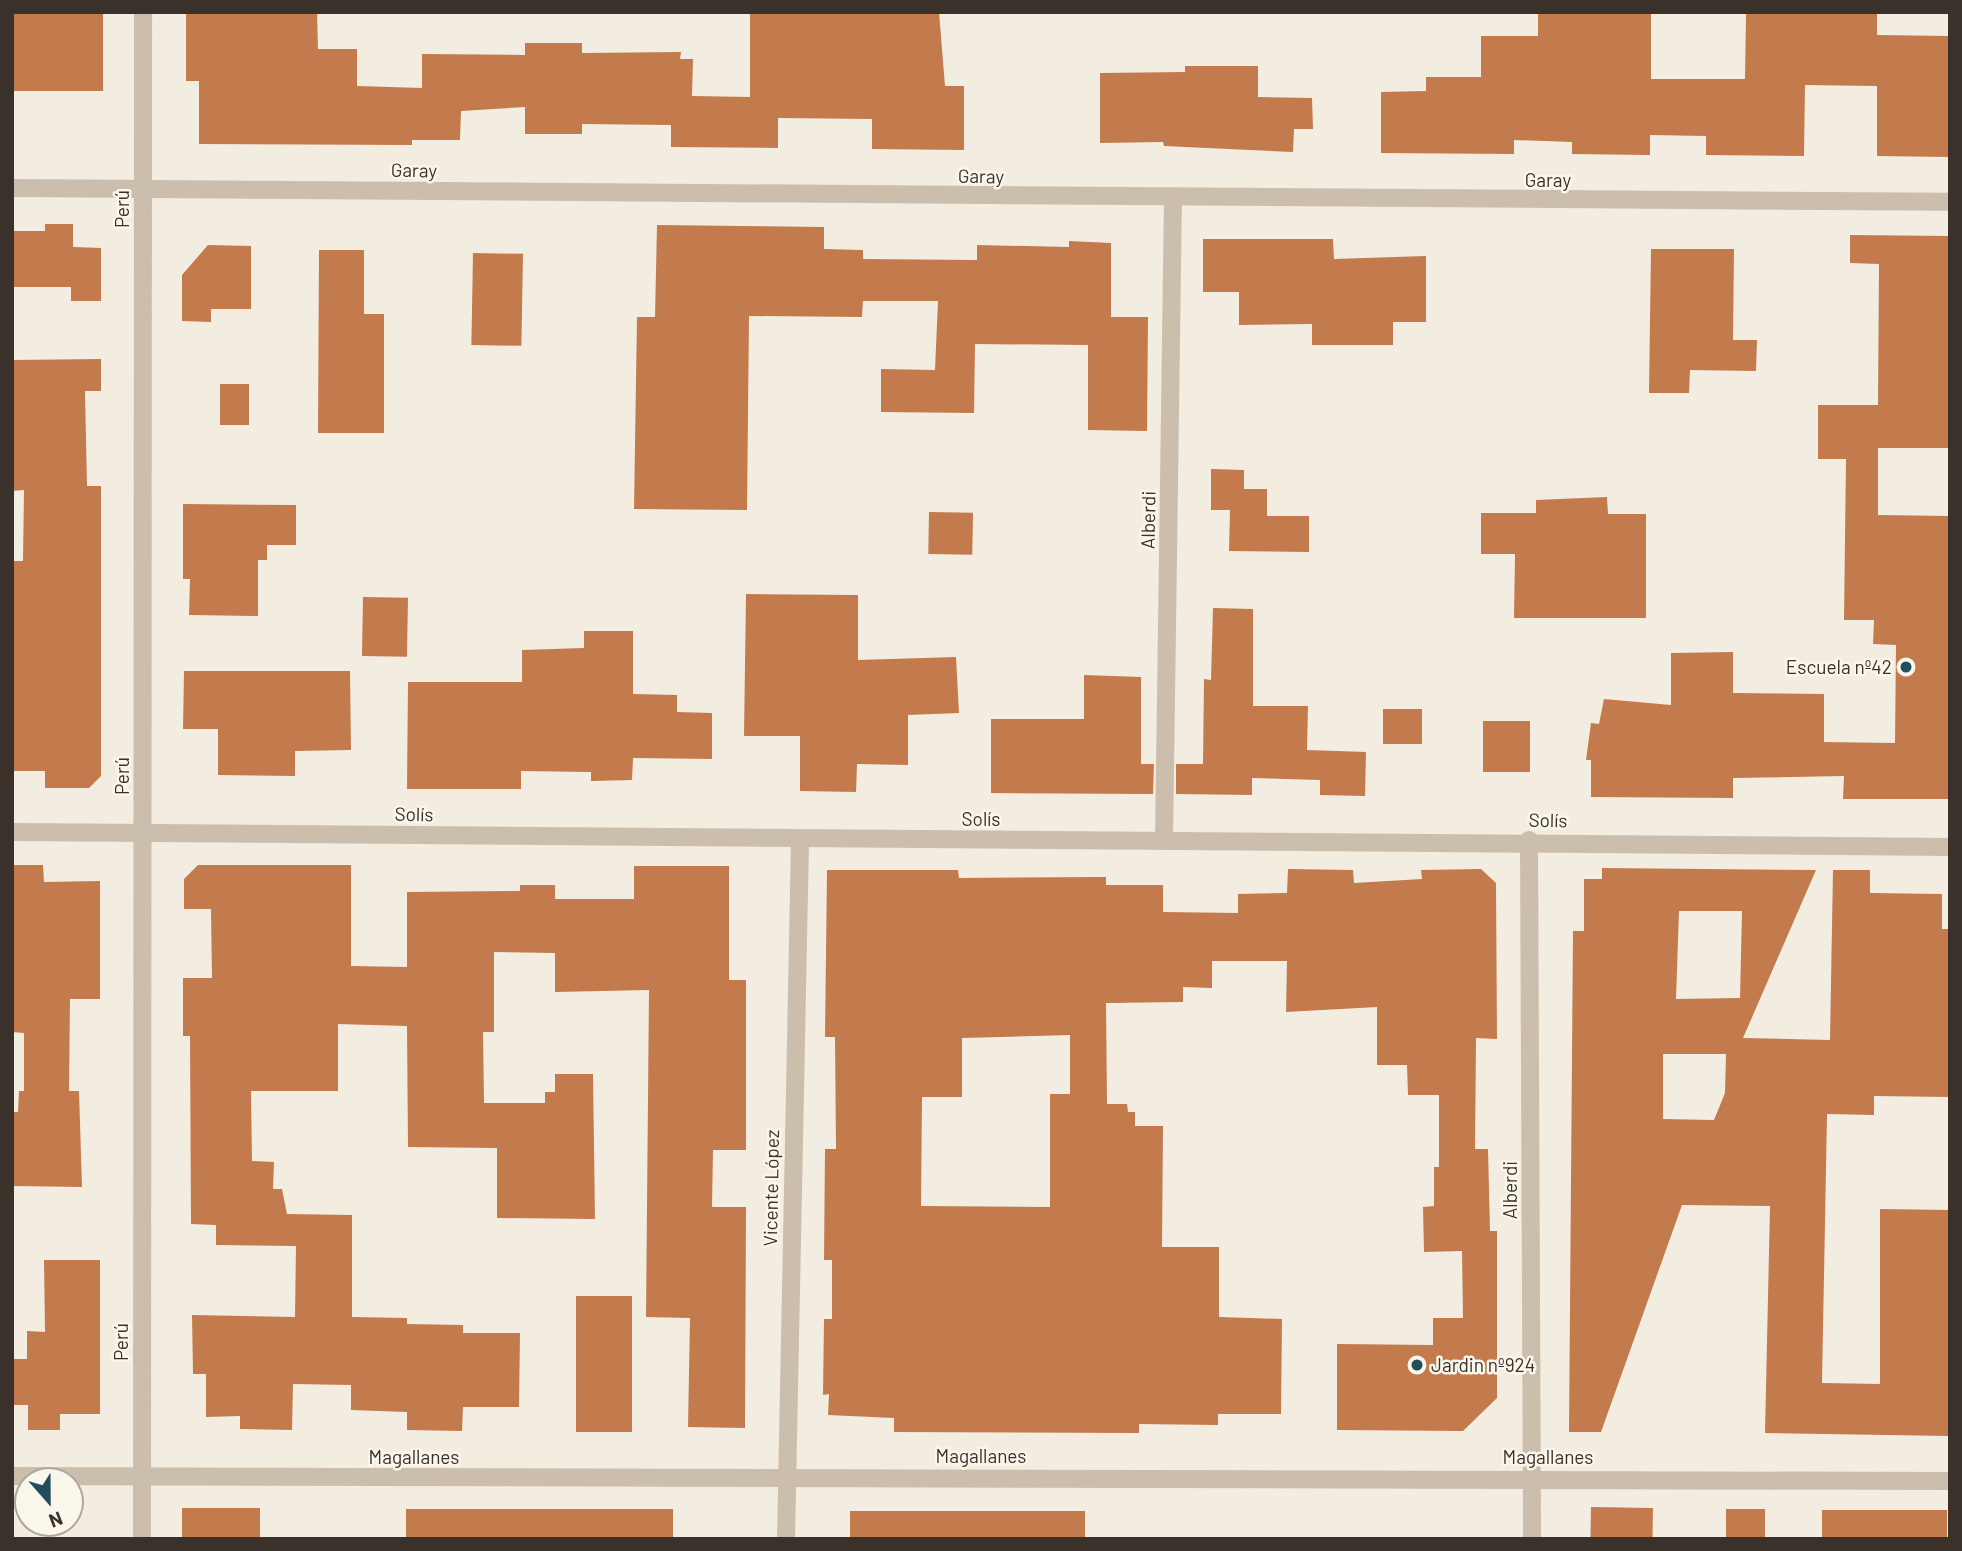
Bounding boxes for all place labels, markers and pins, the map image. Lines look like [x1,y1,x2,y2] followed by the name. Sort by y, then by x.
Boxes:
[1786,656,1892,678] place label: Escuela nº42
[1898,659,1914,675] marker: Escuela nº42
[1431,1354,1535,1376] place label: Jardin nº924
[1409,1357,1425,1373] marker: Jardin nº924

